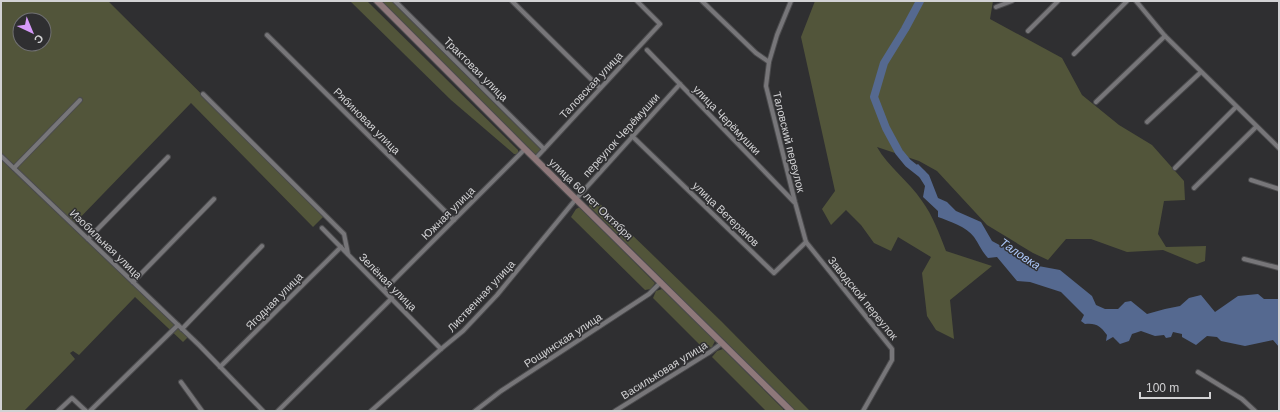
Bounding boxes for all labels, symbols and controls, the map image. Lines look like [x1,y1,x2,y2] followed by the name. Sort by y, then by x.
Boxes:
[12,12,52,52] north arrow
[32,32,46,46] text: С
[442,35,511,104] street label: Трактовая улица
[557,49,626,121] street label: Таловская улица
[691,83,763,157] street label: улица Черёмушки
[331,85,403,157] street label: Рябиновая улица
[771,90,807,194] street label: Таловский переулок
[580,91,662,179] street label: переулок Черёмушки
[547,156,635,242] street label: улица 60 лет Октября
[690,179,762,249] street label: улица Ветеранов
[419,183,478,242] street label: Южная улица
[68,207,145,282] street label: Изобильная улица
[997,235,1043,273] water label: Таловка
[357,251,420,314] street label: Зелёная улица
[826,254,900,342] street label: Заводской переулок
[445,257,518,334] street label: Лиственная улица
[243,269,306,332] street label: Ягодная улица
[522,310,605,370] street label: Рощинская улица
[619,338,710,401] street label: Васильковая улица
[1140,374,1210,400] scale bar
[1146,381,1179,395] text: 100 m

